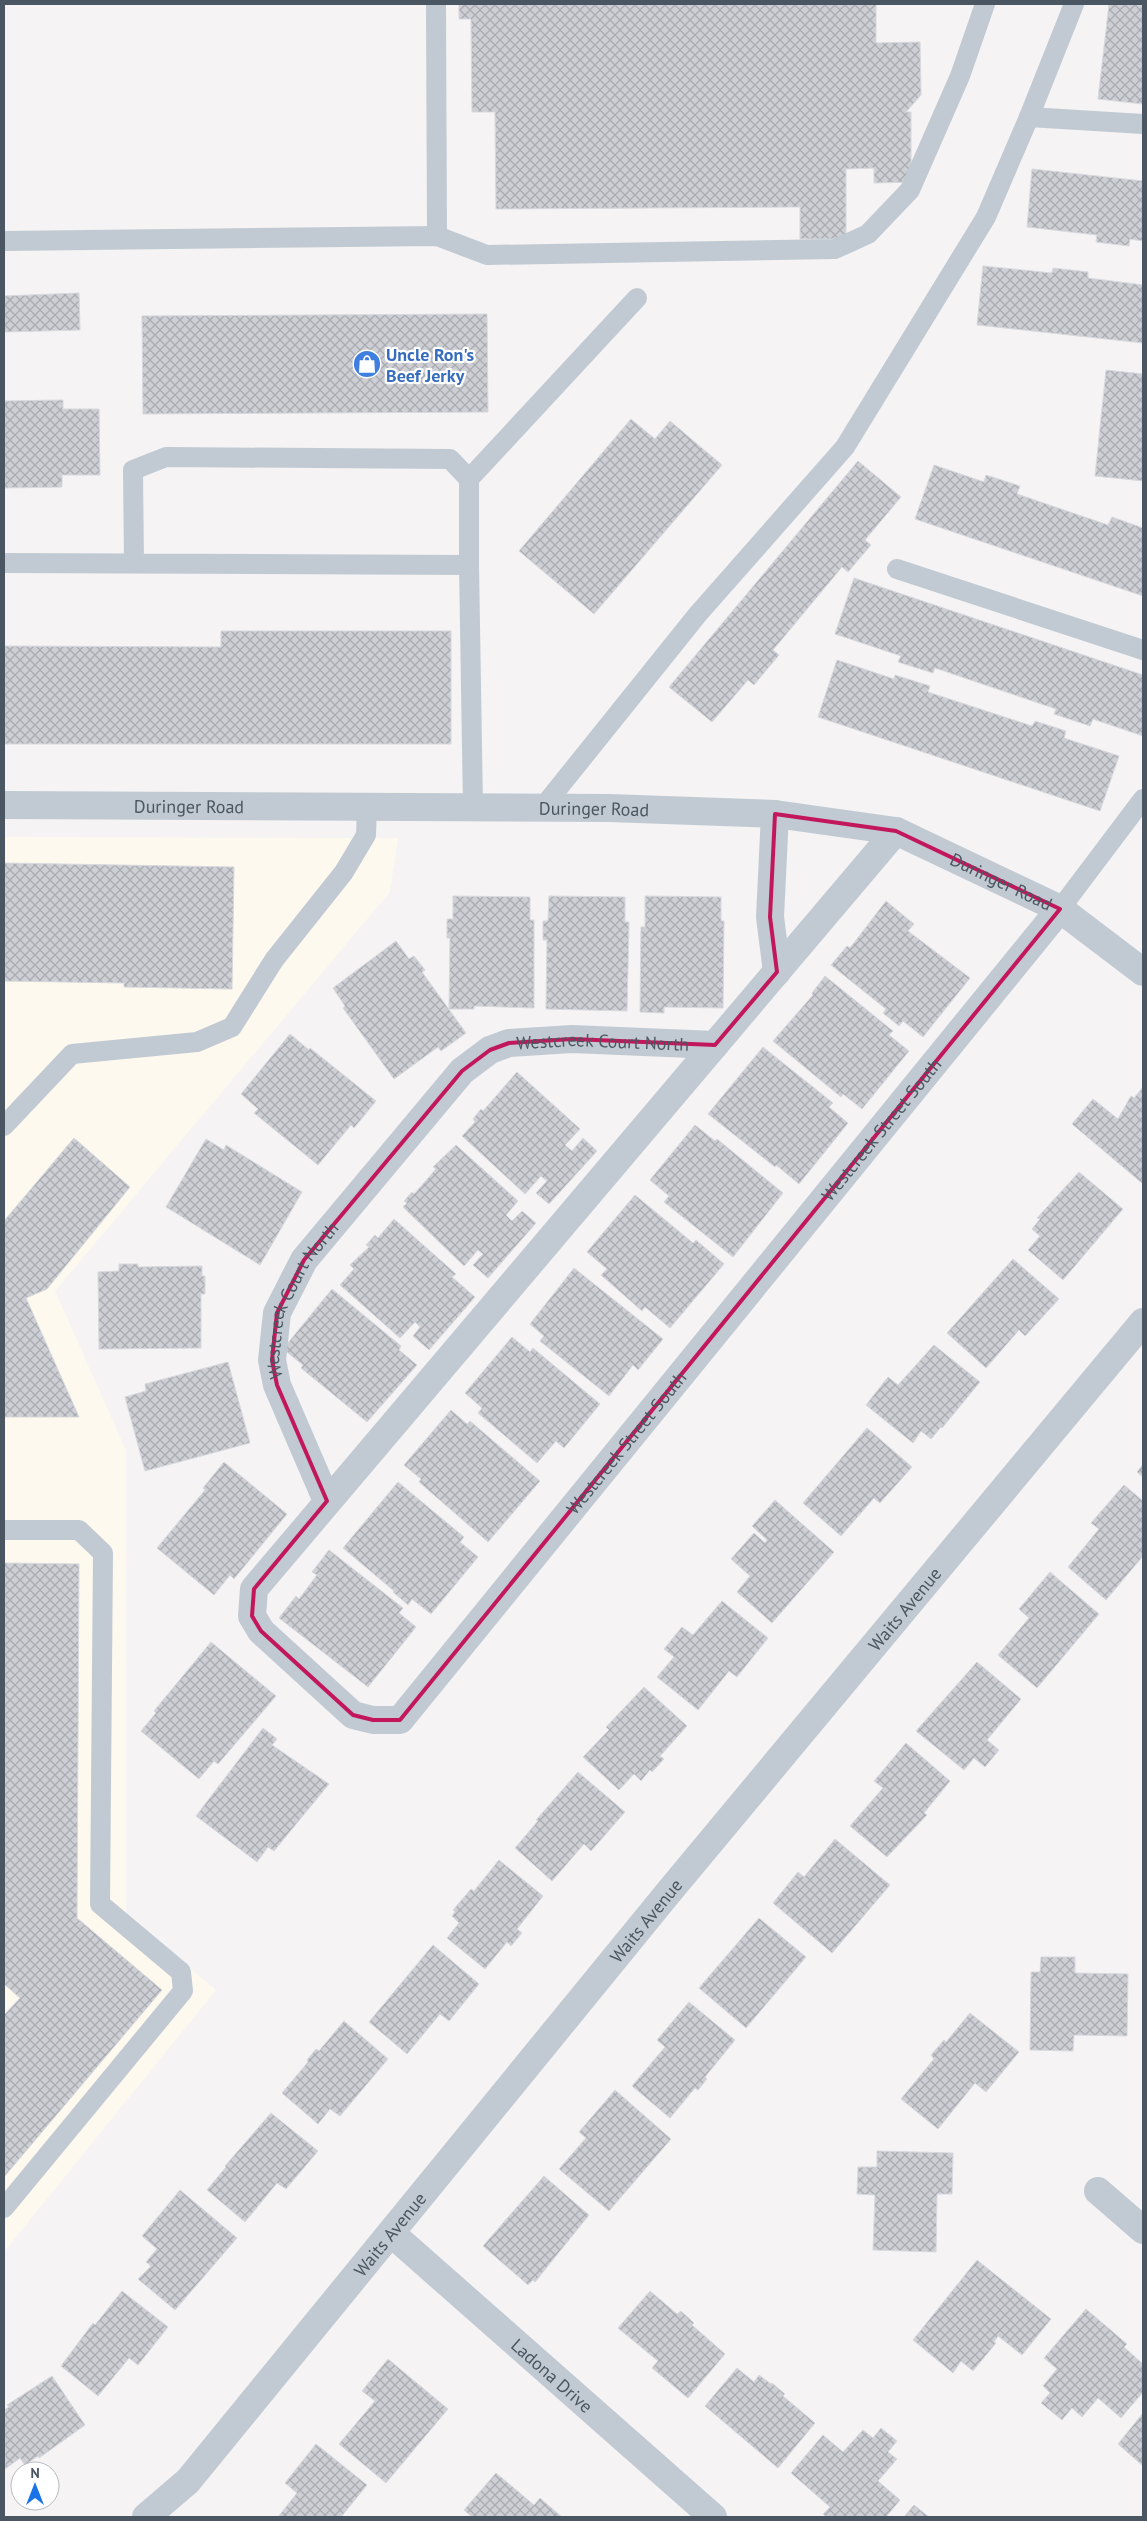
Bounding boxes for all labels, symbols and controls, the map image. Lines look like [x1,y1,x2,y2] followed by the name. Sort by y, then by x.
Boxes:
[386,343,475,387] place label: Uncle Ron's Beef Jerky
[352,349,382,379] shop icon: Uncle Ron's Beef Jerky
[134,794,244,818] street label: Duringer Road
[539,796,649,821] street label: Duringer Road
[947,847,1056,915] street label: Duringer Road
[516,1027,690,1055] street label: Westcreek Court North
[816,1053,946,1205] street label: Westcreek Street South
[260,1217,343,1381] street label: Westcreek Court North
[561,1366,691,1519] street label: Westcreek Street South
[863,1562,946,1655] street label: Waits Avenue
[604,1874,687,1967] street label: Waits Avenue
[348,2187,431,2281] street label: Waits Avenue
[507,2333,598,2417] street label: Ladona Drive
[10,2461,60,2511] north arrow
[30,2464,40,2482] text: N

